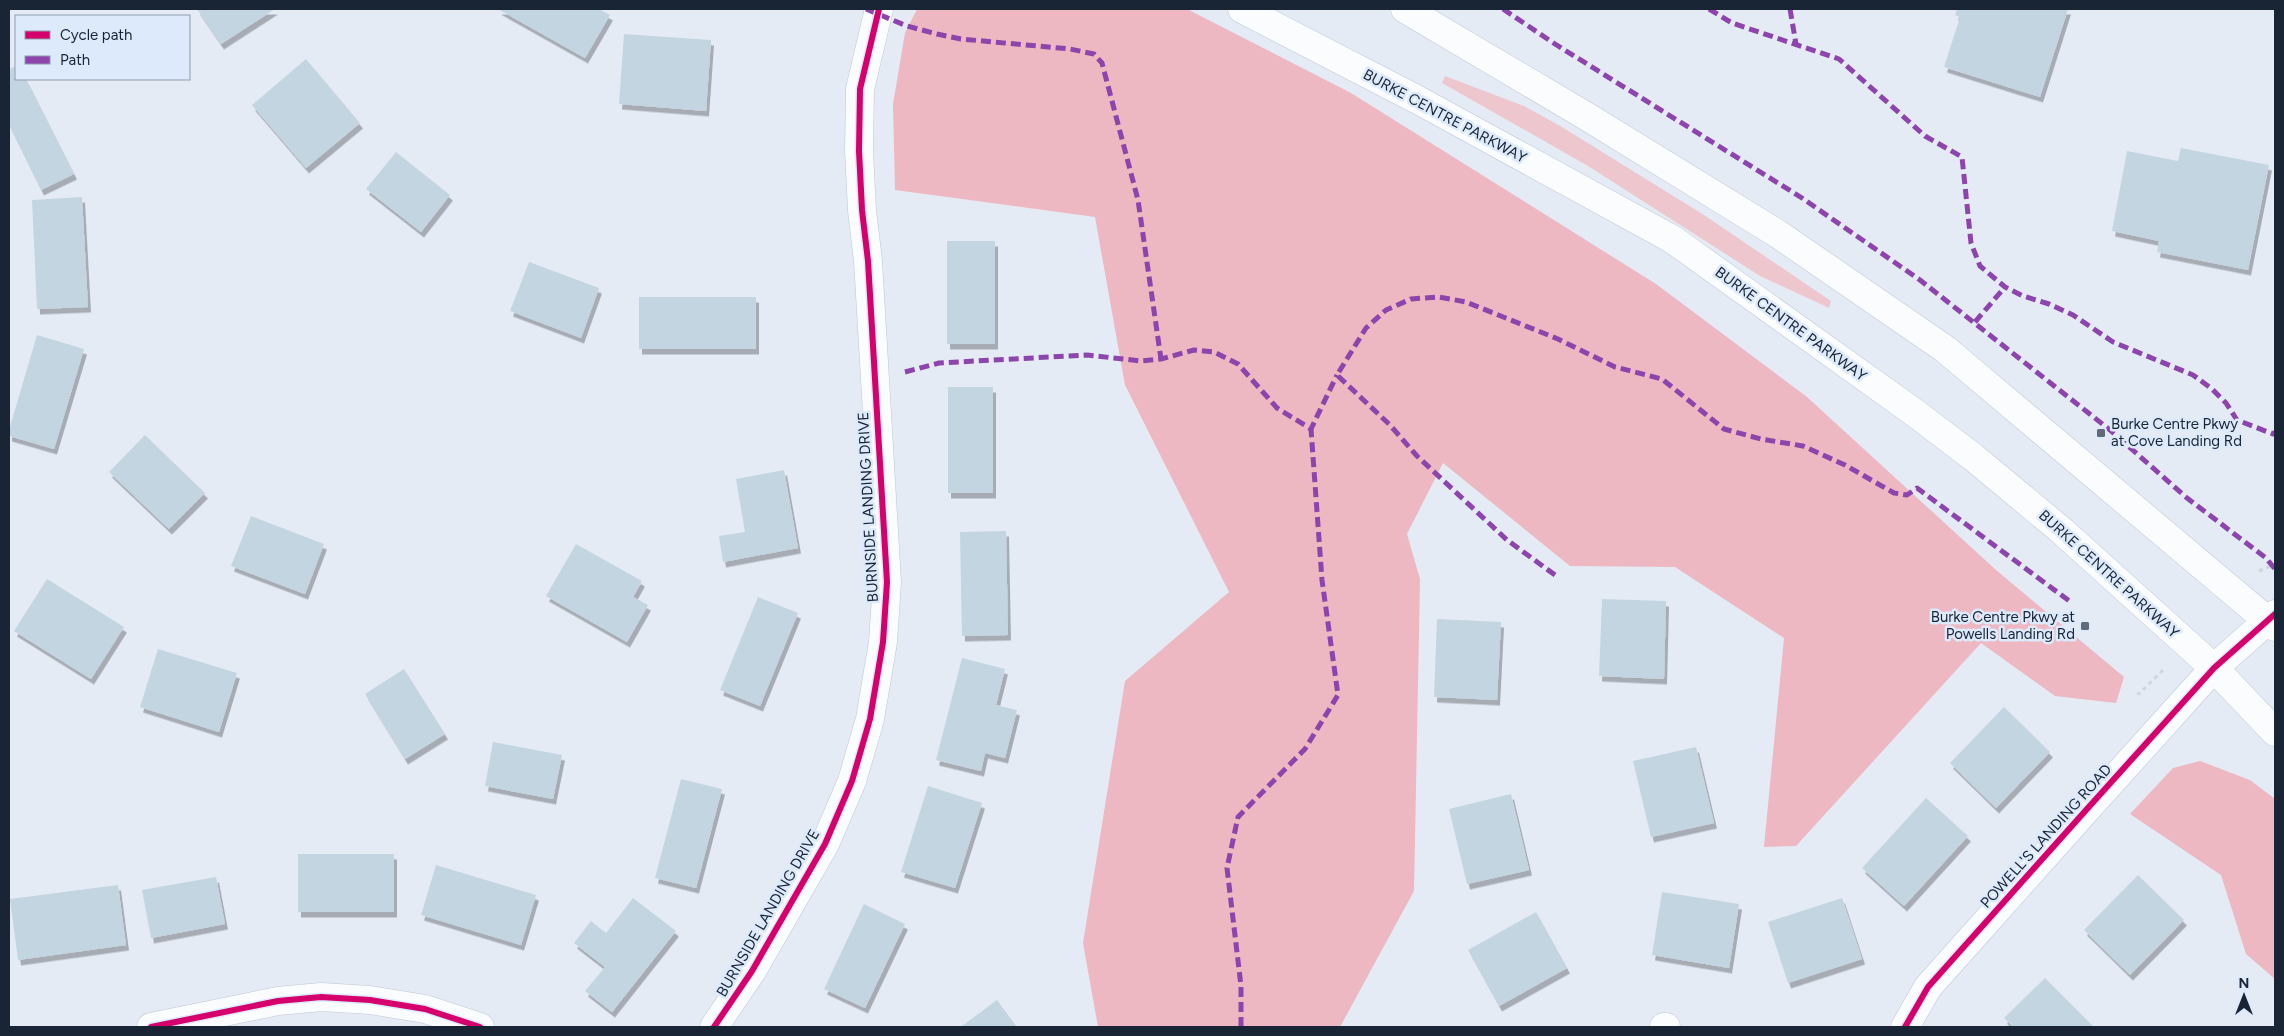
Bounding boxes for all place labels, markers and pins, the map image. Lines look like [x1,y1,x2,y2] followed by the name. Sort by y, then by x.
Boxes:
[2111,415,2242,450] place label: Burke Centre Pkwy at Cove Landing Rd
[2095,427,2107,439] marker: Burke Centre Pkwy at Cove Landing Rd
[1931,608,2075,643] place label: Burke Centre Pkwy at Powells Landing Rd
[2079,620,2091,632] marker: Burke Centre Pkwy at Powells Landing Rd

